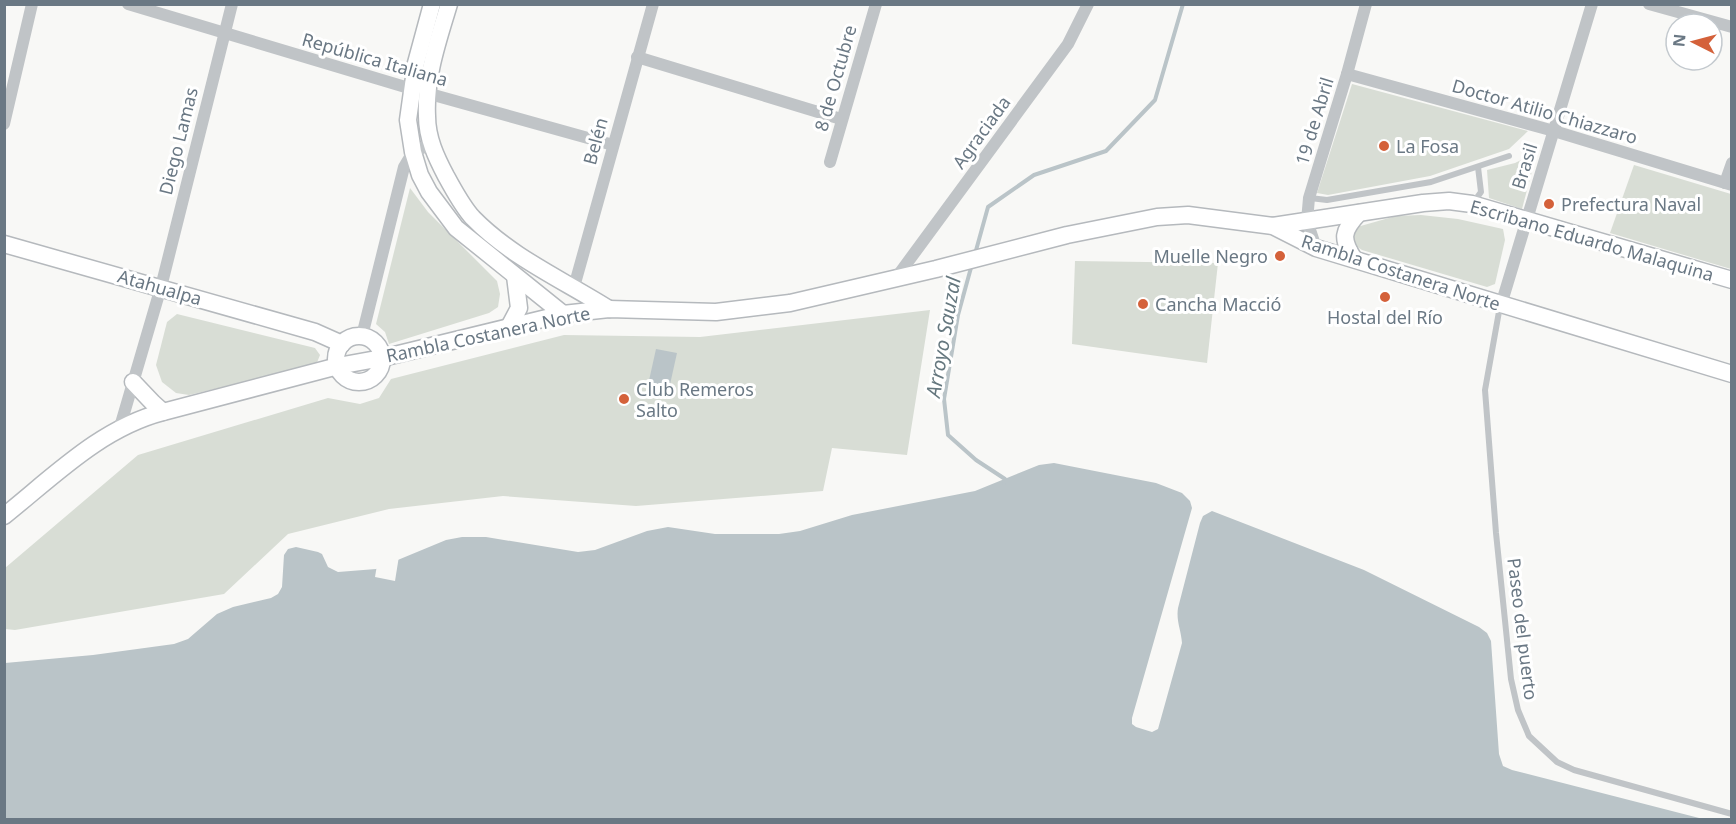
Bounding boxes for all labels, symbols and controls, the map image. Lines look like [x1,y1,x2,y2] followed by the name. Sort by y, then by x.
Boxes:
[1664,12,1724,72] north arrow
[808,22,862,134] street label: 8 de Octubre
[299,27,451,91] street label: República Italiana
[1667,33,1691,48] text: N
[1449,73,1641,149] street label: Doctor Atilio Chiazzaro
[1289,74,1339,168] street label: 19 de Abril
[153,85,203,197] street label: Diego Lamas
[947,91,1015,173] street label: Agraciada
[577,115,613,167] street label: Belén
[1396,134,1459,158] place label: La Fosa
[1377,139,1391,153] marker: La Fosa
[1506,140,1542,192] street label: Brasil
[1561,192,1701,216] place label: Prefectura Naval
[1467,194,1717,286] street label: Escribano Eduardo Malaquina
[1542,197,1556,211] marker: Prefectura Naval
[1298,228,1504,316] street label: Rambla Costanera Norte
[1153,244,1268,268] place label: Muelle Negro
[1273,249,1287,263] marker: Muelle Negro
[115,264,205,310] street label: Atahualpa
[919,274,967,401] water label: Arroyo Sauzal
[1378,290,1392,304] marker: Hostal del Río
[1155,292,1281,316] place label: Cancha Macció
[1136,297,1150,311] marker: Cancha Macció
[384,301,592,367] street label: Rambla Costanera Norte
[1327,305,1443,329] place label: Hostal del Río
[636,377,754,422] place label: Club Remeros Salto
[617,392,631,406] marker: Club Remeros Salto
[1502,557,1544,701] street label: Paseo del puerto

